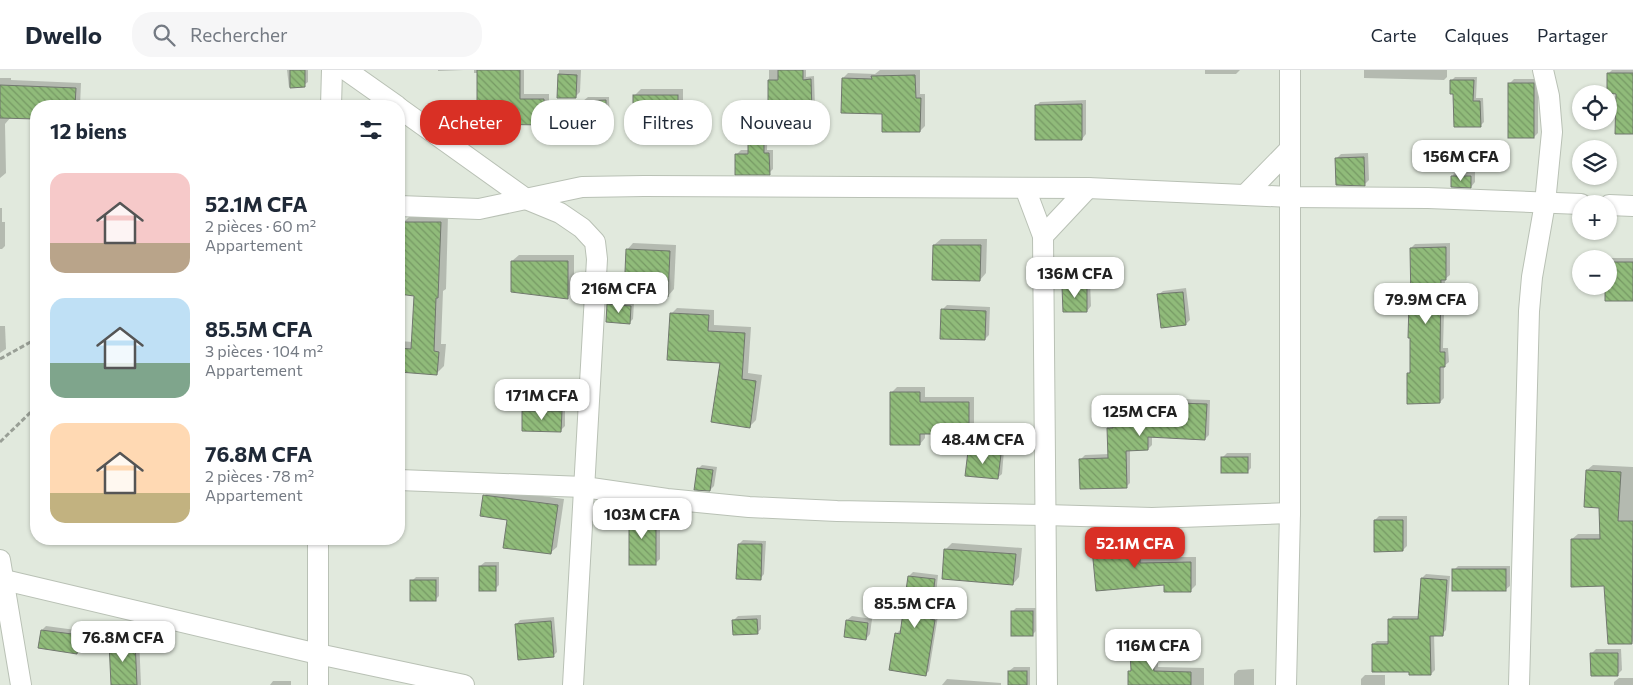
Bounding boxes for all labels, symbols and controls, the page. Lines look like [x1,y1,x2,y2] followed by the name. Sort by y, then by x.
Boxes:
[132,12,482,57] search box
[25,20,102,49] text: Dwello
[150,21,178,49] icon: search
[190,23,288,46] text: Rechercher
[1371,24,1416,46] text: Carte
[1444,24,1509,46] text: Calques
[1537,24,1608,46] text: Partager
[1572,85,1617,295] map controls
[1572,85,1617,130] button: locate
[420,100,521,145] chip: Acheter
[531,100,614,145] chip: Louer
[624,100,712,145] chip: Filtres
[722,100,830,145] chip: Nouveau
[357,116,385,144] icon: filters
[50,118,127,143] text: 12 biens
[1409,140,1513,182] pin: 156M CFA
[1572,140,1617,185] button: layers
[1423,146,1499,165] text: 156M CFA
[205,191,308,216] text: 52.1M CFA
[90,193,150,253] icon: home
[1572,195,1617,240] button: +
[205,216,316,235] text: 2 pièces · 60 m²
[205,235,303,254] text: Appartement
[1572,250,1617,295] button: −
[1023,256,1127,299] pin: 136M CFA
[1037,263,1113,282] text: 136M CFA
[567,272,671,314] pin: 216M CFA
[581,278,657,297] text: 216M CFA
[1369,282,1483,325] pin: 79.9M CFA
[1385,289,1467,308] text: 79.9M CFA
[205,316,313,341] text: 85.5M CFA
[90,318,150,378] icon: home
[205,341,323,360] text: 3 pièces · 104 m²
[205,360,303,379] text: Appartement
[490,378,594,421] pin: 171M CFA
[506,385,578,404] text: 171M CFA
[1088,394,1192,437] pin: 125M CFA
[1102,401,1178,420] text: 125M CFA
[926,422,1040,465] pin: 48.4M CFA
[942,429,1024,448] text: 48.4M CFA
[205,441,312,466] text: 76.8M CFA
[90,443,150,503] icon: home
[205,466,314,485] text: 2 pièces · 78 m²
[205,485,303,504] text: Appartement
[590,498,694,540] pin: 103M CFA
[604,504,680,523] text: 103M CFA
[1078,526,1192,569] pin: 52.1M CFA
[1096,533,1174,552] text: 52.1M CFA
[858,586,972,629] pin: 85.5M CFA
[874,593,956,612] text: 85.5M CFA
[66,620,180,663] pin: 76.8M CFA
[82,627,164,646] text: 76.8M CFA
[1101,628,1205,671] pin: 116M CFA
[1116,635,1190,654] text: 116M CFA

